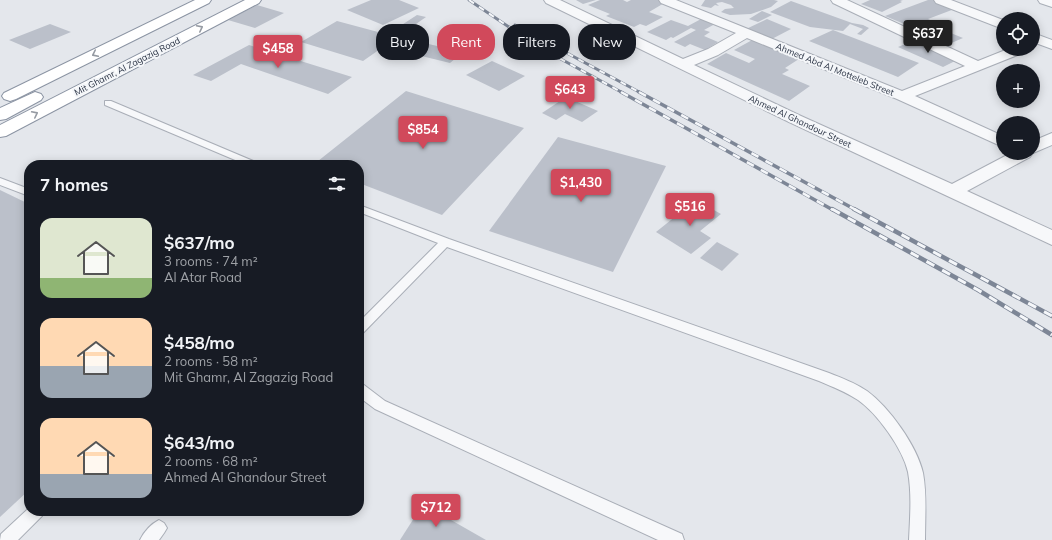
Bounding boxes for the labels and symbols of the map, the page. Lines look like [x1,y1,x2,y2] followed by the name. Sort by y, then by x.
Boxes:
[904,20,952,54] pin: $637
[196,26,203,33] one-way arrow
[72,34,182,98] street label: Mit Ghamr, Al Zagazig Road
[254,35,302,69] pin: $458
[774,40,896,98] street label: Ahmed Abd Al Motteleb Street
[91,49,99,57] one-way arrow
[546,76,594,110] pin: $643
[747,92,853,150] street label: Ahmed Al Ghandour Street
[30,111,38,119] one-way arrow
[399,116,447,150] pin: $854
[548,169,614,203] pin: $1,430
[666,193,714,227] pin: $516
[412,494,460,528] pin: $712

